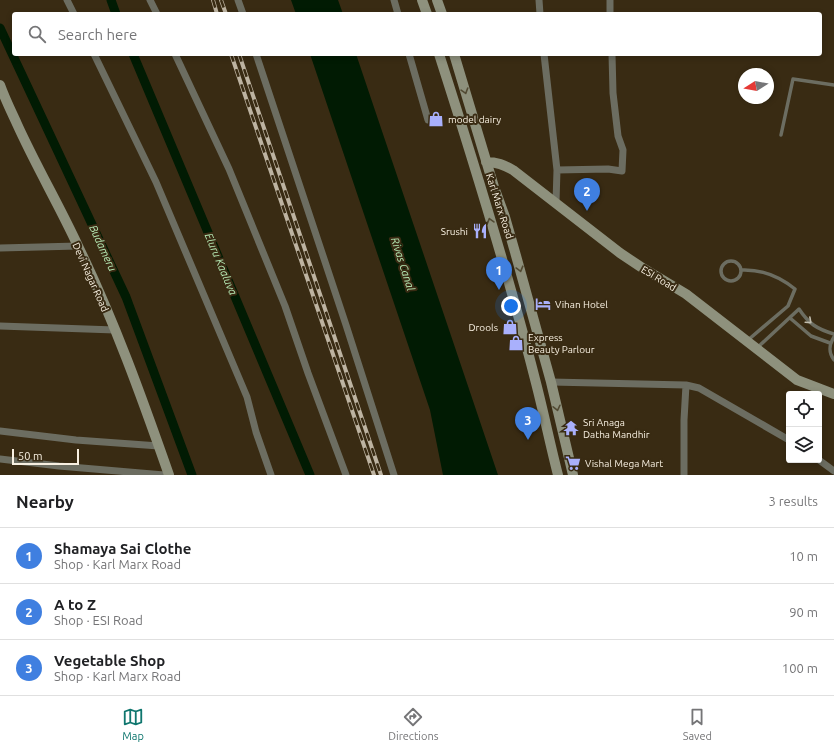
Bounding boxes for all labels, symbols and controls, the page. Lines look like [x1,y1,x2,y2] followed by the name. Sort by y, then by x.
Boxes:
[12,12,822,56] search box
[26,23,48,45] icon: search
[58,26,137,43] text: Search here
[738,68,774,104] north arrow
[460,88,469,95] one-way arrow
[427,110,445,128] shop icon: model dairy
[448,114,501,125] place label: model dairy
[484,172,515,240] street label: Karl Marx Road
[574,178,600,211] pin: 2
[487,217,495,224] one-way arrow
[471,222,489,240] restaurant icon: Srushi
[87,223,119,273] water label: Budameru
[441,226,468,237] place label: Srushi
[203,231,239,297] water label: Eluru Kaaluva
[389,236,417,292] water label: Rivas Canal
[70,241,111,314] street label: Devi Nagar Road
[486,257,512,290] pin: 1
[639,264,678,293] street label: ESI Road
[515,265,524,272] one-way arrow
[534,295,552,313] hotel icon: Vihan Hotel
[501,296,521,316] your location
[555,299,608,310] place label: Vihan Hotel
[804,316,812,324] one-way arrow
[501,318,519,336] shop icon: Drools
[469,322,498,333] place label: Drools
[528,332,595,355] place label: Express Beauty Parlour
[507,334,525,352] shop icon: Express Beauty Parlour
[786,391,822,463] map controls
[786,391,822,427] button: locate
[552,405,560,411] one-way arrow
[515,407,541,440] pin: 3
[583,417,650,440] place label: Sri Anaga Datha Mandhir
[562,419,580,437] temple icon: Sri Anaga Datha Mandhir
[786,427,822,463] button: layers
[12,447,79,466] scale bar
[18,450,42,462] text: 50 m
[564,454,582,472] supermarket icon: Vishal Mega Mart
[585,458,663,469] place label: Vishal Mega Mart
[16,492,74,511] text: Nearby
[768,494,818,508] text: 3 results
[54,540,191,557] text: Shamaya Sai Clothe
[25,549,33,563] text: 1
[789,549,818,563] text: 10 m
[54,557,181,571] text: Shop · Karl Marx Road
[54,596,96,613] text: A to Z
[25,605,33,619] text: 2
[789,605,818,619] text: 90 m
[54,613,143,627] text: Shop · ESI Road
[54,652,165,669] text: Vegetable Shop
[25,661,33,675] text: 3
[782,661,818,675] text: 100 m
[54,669,181,683] text: Shop · Karl Marx Road
[122,706,144,742] tab: Map
[388,706,438,742] tab: Directions
[683,706,712,742] tab: Saved

